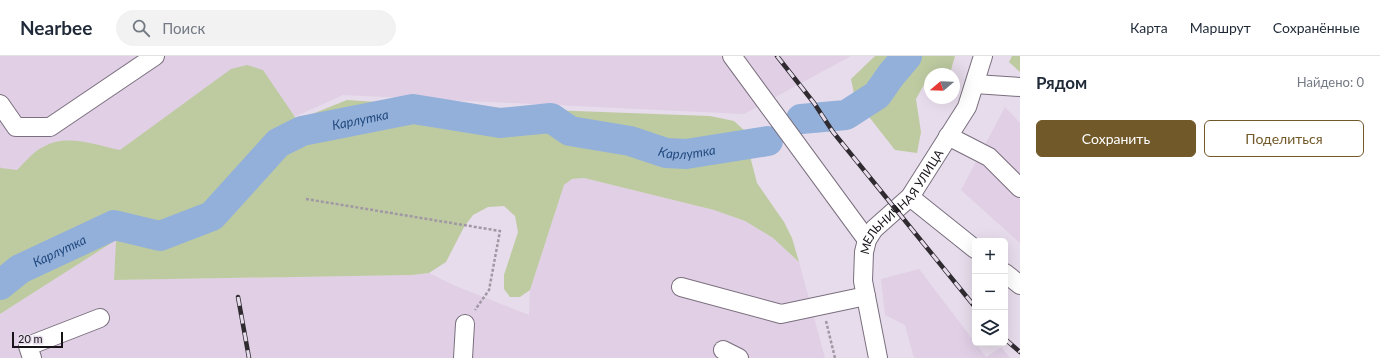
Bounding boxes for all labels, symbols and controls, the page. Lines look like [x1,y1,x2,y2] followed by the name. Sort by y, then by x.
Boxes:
[116,10,396,46] search box
[20,16,92,39] text: Nearbee
[130,17,152,39] icon: search
[162,19,205,37] text: Поиск
[1130,19,1168,36] text: Карта
[1190,19,1251,36] text: Маршрут
[1273,19,1360,36] text: Сохранённые
[924,68,960,104] north arrow
[1036,72,1087,93] text: Рядом
[1297,74,1364,90] text: Найдено: 0
[331,106,390,133] water label: Карлутка
[1036,120,1196,157] button: Сохранить
[1204,120,1364,157] button: Поделиться
[656,141,717,162] water label: Карлутка
[856,145,946,256] street label: МЕЛЬНИЧНАЯ УЛИЦА
[30,231,89,270] water label: Карлутка
[972,238,1008,346] map controls
[972,238,1008,274] button: +
[972,274,1008,310] button: −
[972,310,1008,346] button: layers
[12,330,63,349] scale bar
[18,332,43,345] text: 20 m

